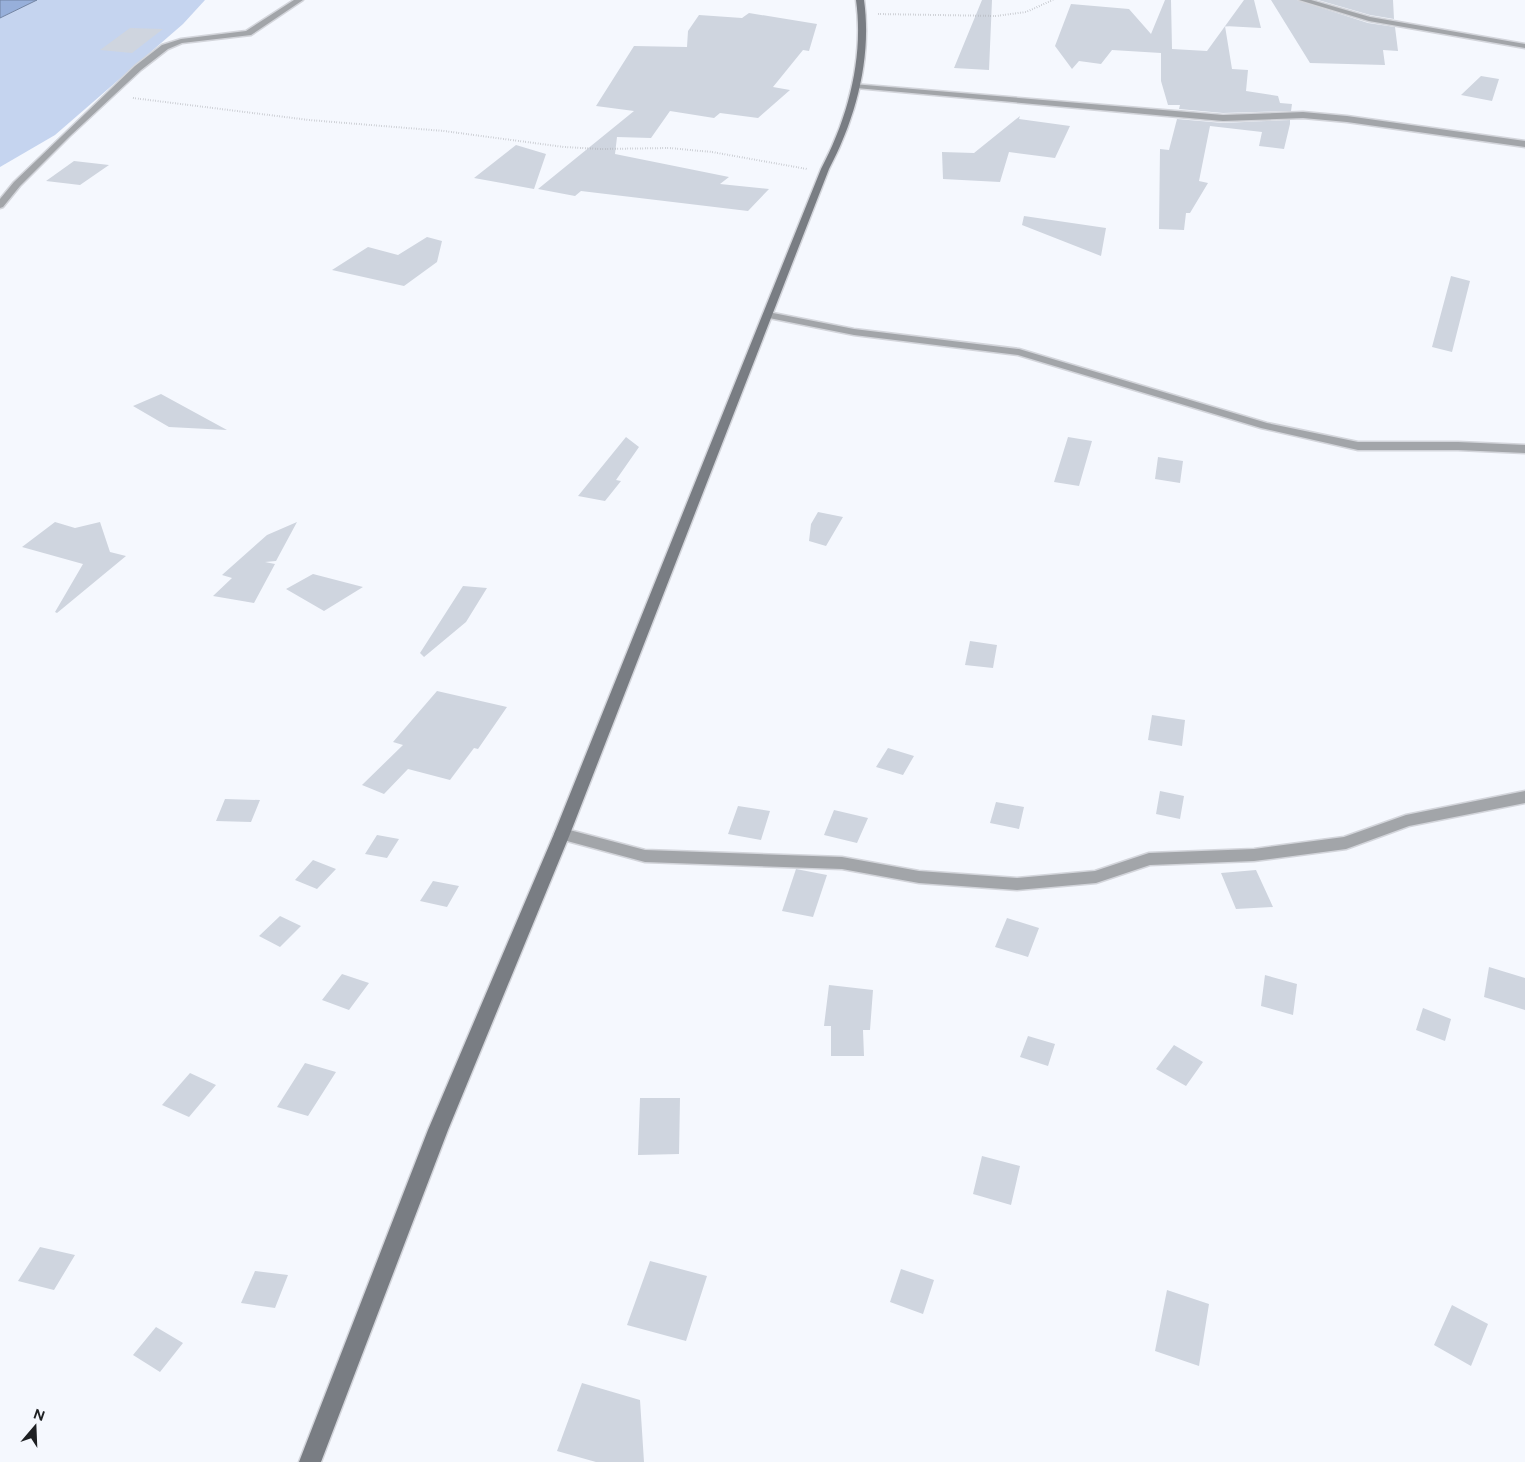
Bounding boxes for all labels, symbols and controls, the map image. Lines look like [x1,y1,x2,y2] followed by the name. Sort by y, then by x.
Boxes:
[10,1402,60,1452] north arrow
[31,1405,47,1425] text: N

